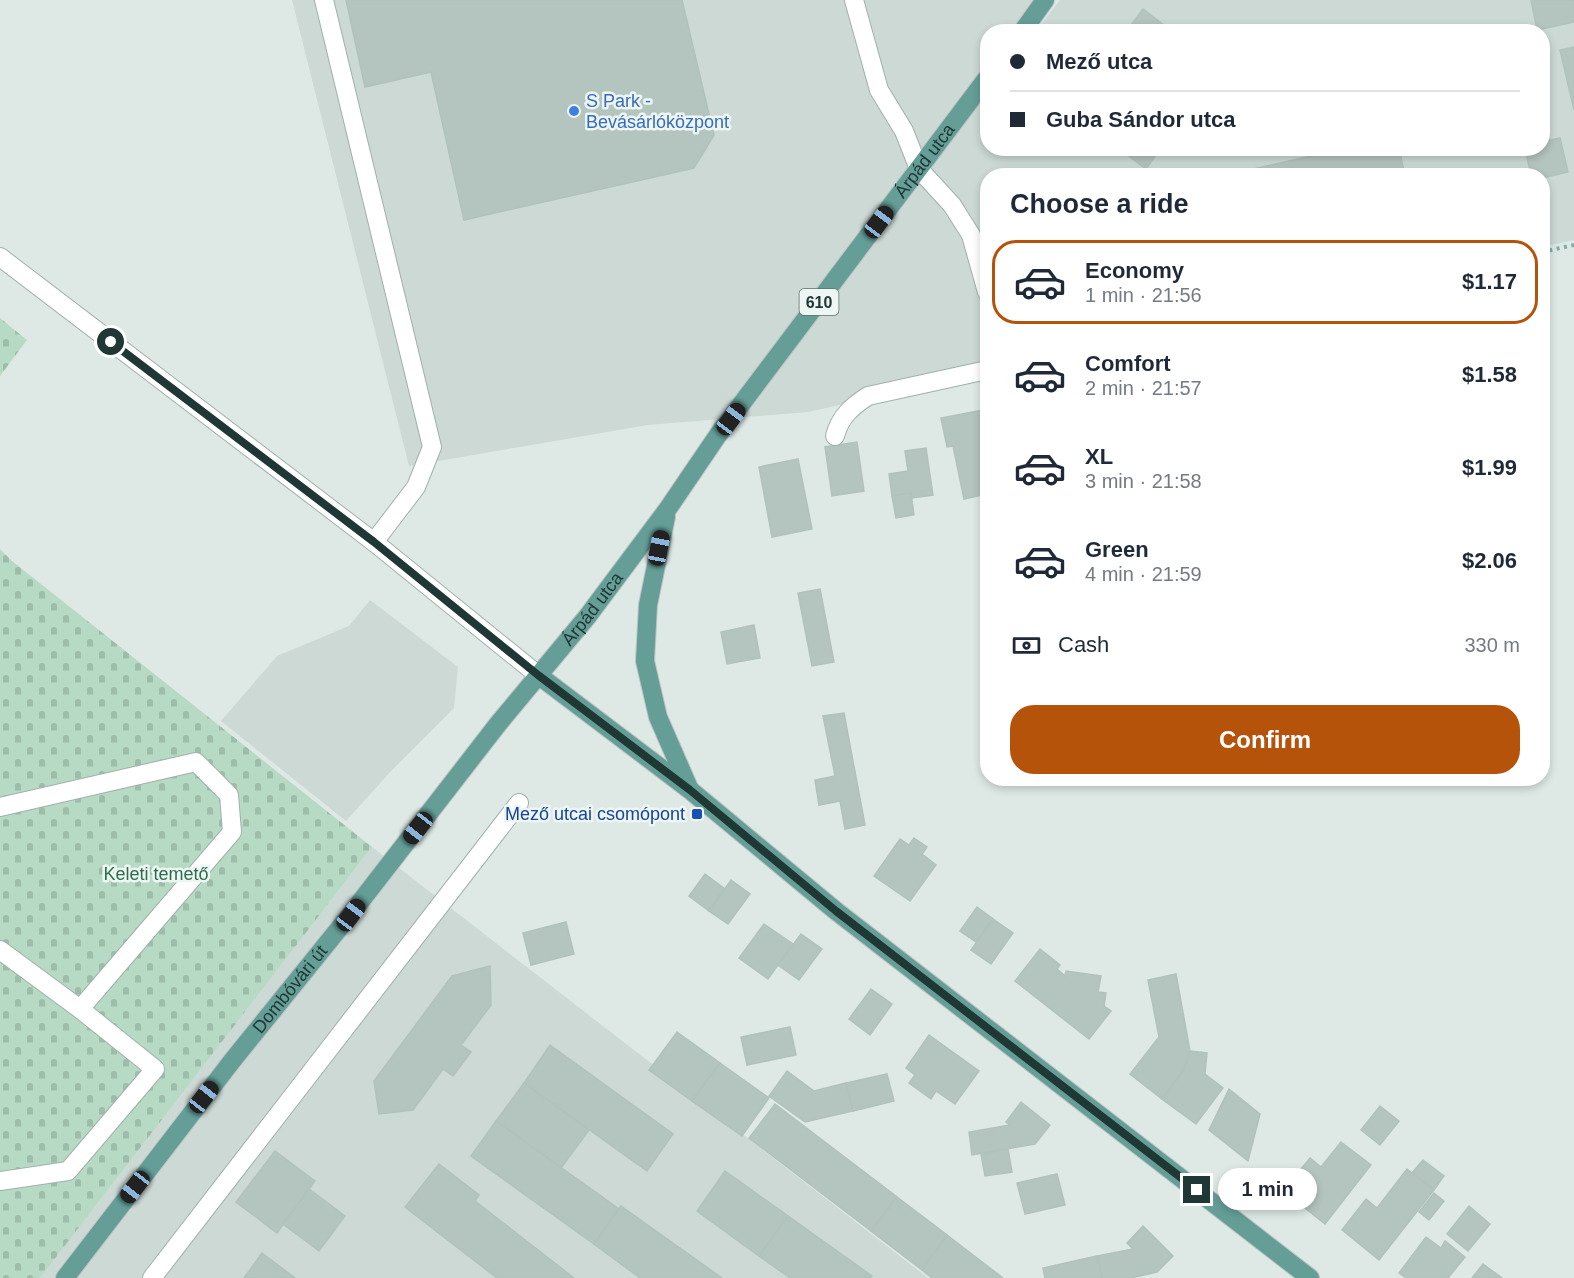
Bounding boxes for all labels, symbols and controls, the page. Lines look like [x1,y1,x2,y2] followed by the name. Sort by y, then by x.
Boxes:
[1046,49,1152,74] text: Mező utca
[586,91,729,132] place label: S Park - Bevásárlóközpont
[567,104,581,118] marker: S Park - Bevásárlóközpont
[1046,107,1235,132] text: Guba Sándor utca
[890,119,959,202] street label: Árpád utca
[1010,189,1189,219] text: Choose a ride
[861,202,897,242] car
[1013,255,1067,309] icon: car
[1085,258,1184,283] text: Economy
[1462,269,1517,294] text: $1.17
[1085,284,1202,306] text: 1 min · 21:56
[800,289,838,315] road number: 610
[97,328,124,355] route start
[1013,348,1067,402] icon: car
[1085,351,1171,376] text: Comfort
[1462,362,1517,387] text: $1.58
[1085,377,1202,399] text: 2 min · 21:57
[713,399,749,439] car
[1013,441,1067,495] icon: car
[1085,444,1113,469] text: XL
[1462,455,1517,480] text: $1.99
[1085,470,1202,492] text: 3 min · 21:58
[647,529,671,567] car
[1013,534,1067,588] icon: car
[1085,537,1149,562] text: Green
[1462,548,1517,573] text: $2.06
[1085,563,1202,585] text: 4 min · 21:59
[558,568,627,649] street label: Árpád utca
[1010,629,1043,662] icon: cash
[1058,632,1109,657] text: Cash
[1464,634,1520,656] text: 330 m
[1010,705,1520,774] button: Confirm
[505,804,685,824] place label: Mező utcai csomópont
[690,807,704,821] marker: Mező utcai csomópont
[400,808,436,848] car
[103,864,209,884] park label: Keleti temető
[333,895,369,935] car
[249,941,331,1037] street label: Dombóvári út
[186,1077,222,1117] car
[117,1167,153,1207] car
[1218,1169,1317,1211] callout: 1 min
[1183,1176,1210,1203] route end
[1241,1178,1294,1200] text: 1 min

